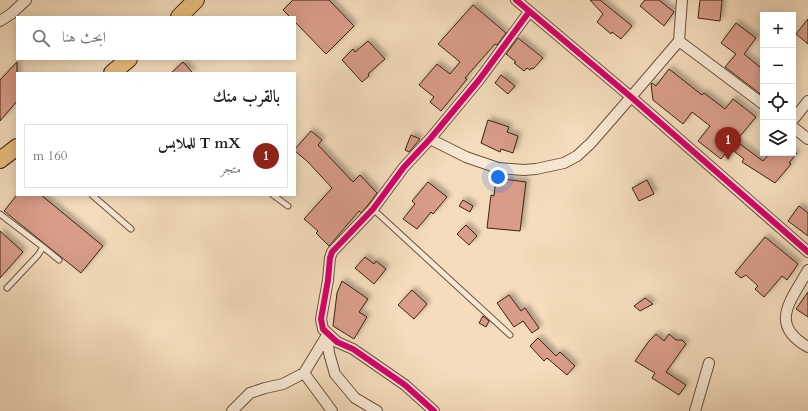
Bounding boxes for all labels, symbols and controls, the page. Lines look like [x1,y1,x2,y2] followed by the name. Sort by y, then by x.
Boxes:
[760,12,796,156] map controls
[760,12,796,48] button: +
[16,16,296,60] search box
[30,27,52,49] icon: search
[62,27,106,47] text: ابحث هنا
[760,48,796,84] button: −
[760,84,796,120] button: locate
[213,85,280,108] text: بالقرب منك
[760,120,796,156] button: layers
[715,127,741,160] pin: 1
[158,133,241,153] text: T mX للملابس
[33,147,67,165] text: 160 m
[263,147,269,165] text: 1
[220,160,241,178] text: متجر
[488,167,508,187] your location

